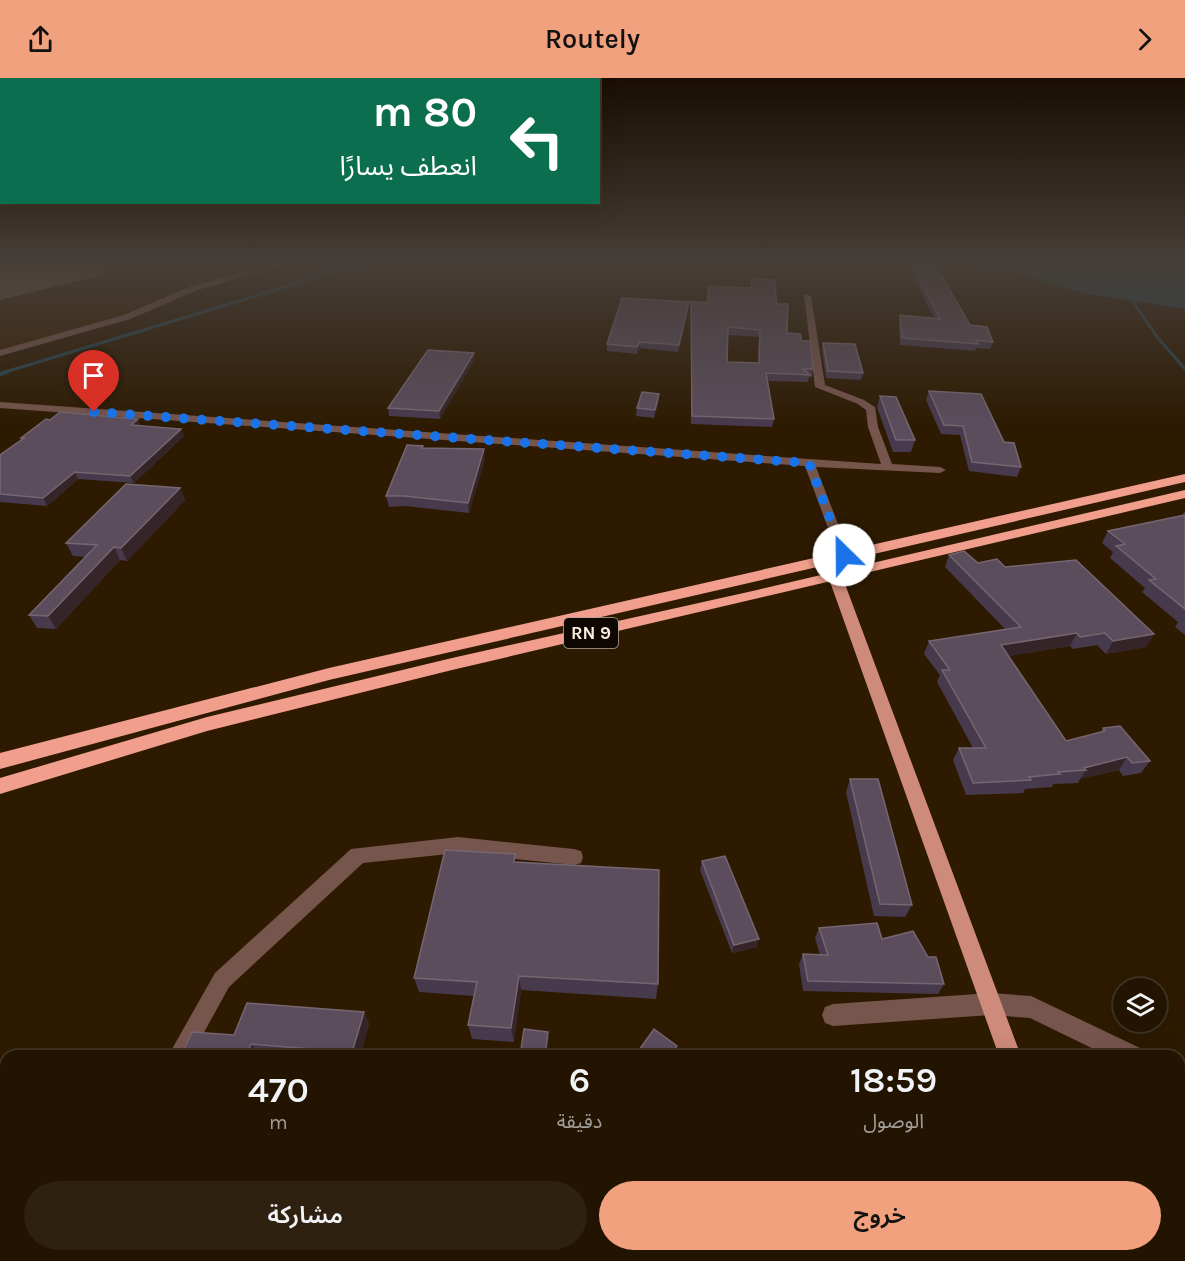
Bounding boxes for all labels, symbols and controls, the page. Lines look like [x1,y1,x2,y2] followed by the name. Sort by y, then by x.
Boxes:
[24,23,57,56] icon: share
[545,23,640,55] text: Routely
[1128,23,1161,56] icon: forward
[373,87,477,137] text: 80 m
[498,102,576,180] icon: left
[339,150,477,182] text: انعطف يسارًا
[68,350,119,412] pin
[77,359,110,392] icon: arrive
[812,523,876,587] position arrow
[564,618,618,648] road number: RN 9
[1113,978,1167,1032] map controls
[1113,978,1167,1032] button: layers
[569,1059,590,1101] text: 6
[850,1059,937,1101] text: 18:59
[248,1069,309,1111] text: 470
[557,1110,602,1133] text: دقيقة
[863,1110,924,1133] text: الوصول
[269,1111,288,1134] text: m
[24,1181,587,1250] button: مشاركة
[599,1181,1161,1250] button: خروج

